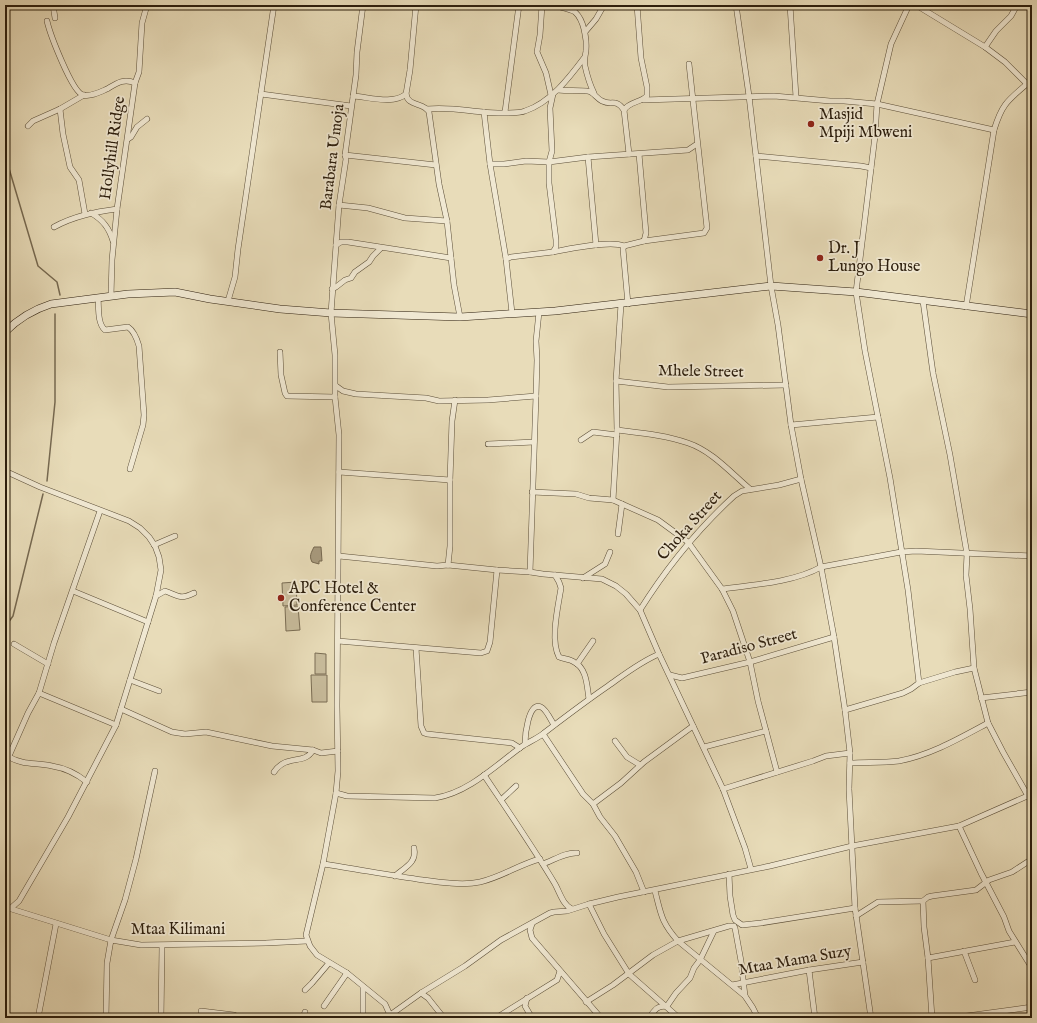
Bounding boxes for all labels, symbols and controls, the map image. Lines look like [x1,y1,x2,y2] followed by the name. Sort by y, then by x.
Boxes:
[96,95,130,201] street label: Hollyhill Ridge
[317,103,349,211] street label: Barabara Umoja
[819,105,912,143] place label: Masjid Mpiji Mbweni
[806,119,816,129] marker: Masjid Mpiji Mbweni
[828,239,920,277] place label: Dr. J Lungo House
[815,253,825,263] marker: Dr. J Lungo House
[658,361,745,383] street label: Mhele Street
[653,487,727,565] street label: Choka Street
[288,579,416,617] place label: APC Hotel & Conference Center
[276,593,286,603] marker: APC Hotel & Conference Center
[699,624,800,669] street label: Paradiso Street
[131,920,225,940] street label: Mtaa Kilimani
[737,941,853,981] street label: Mtaa Mama Suzy

